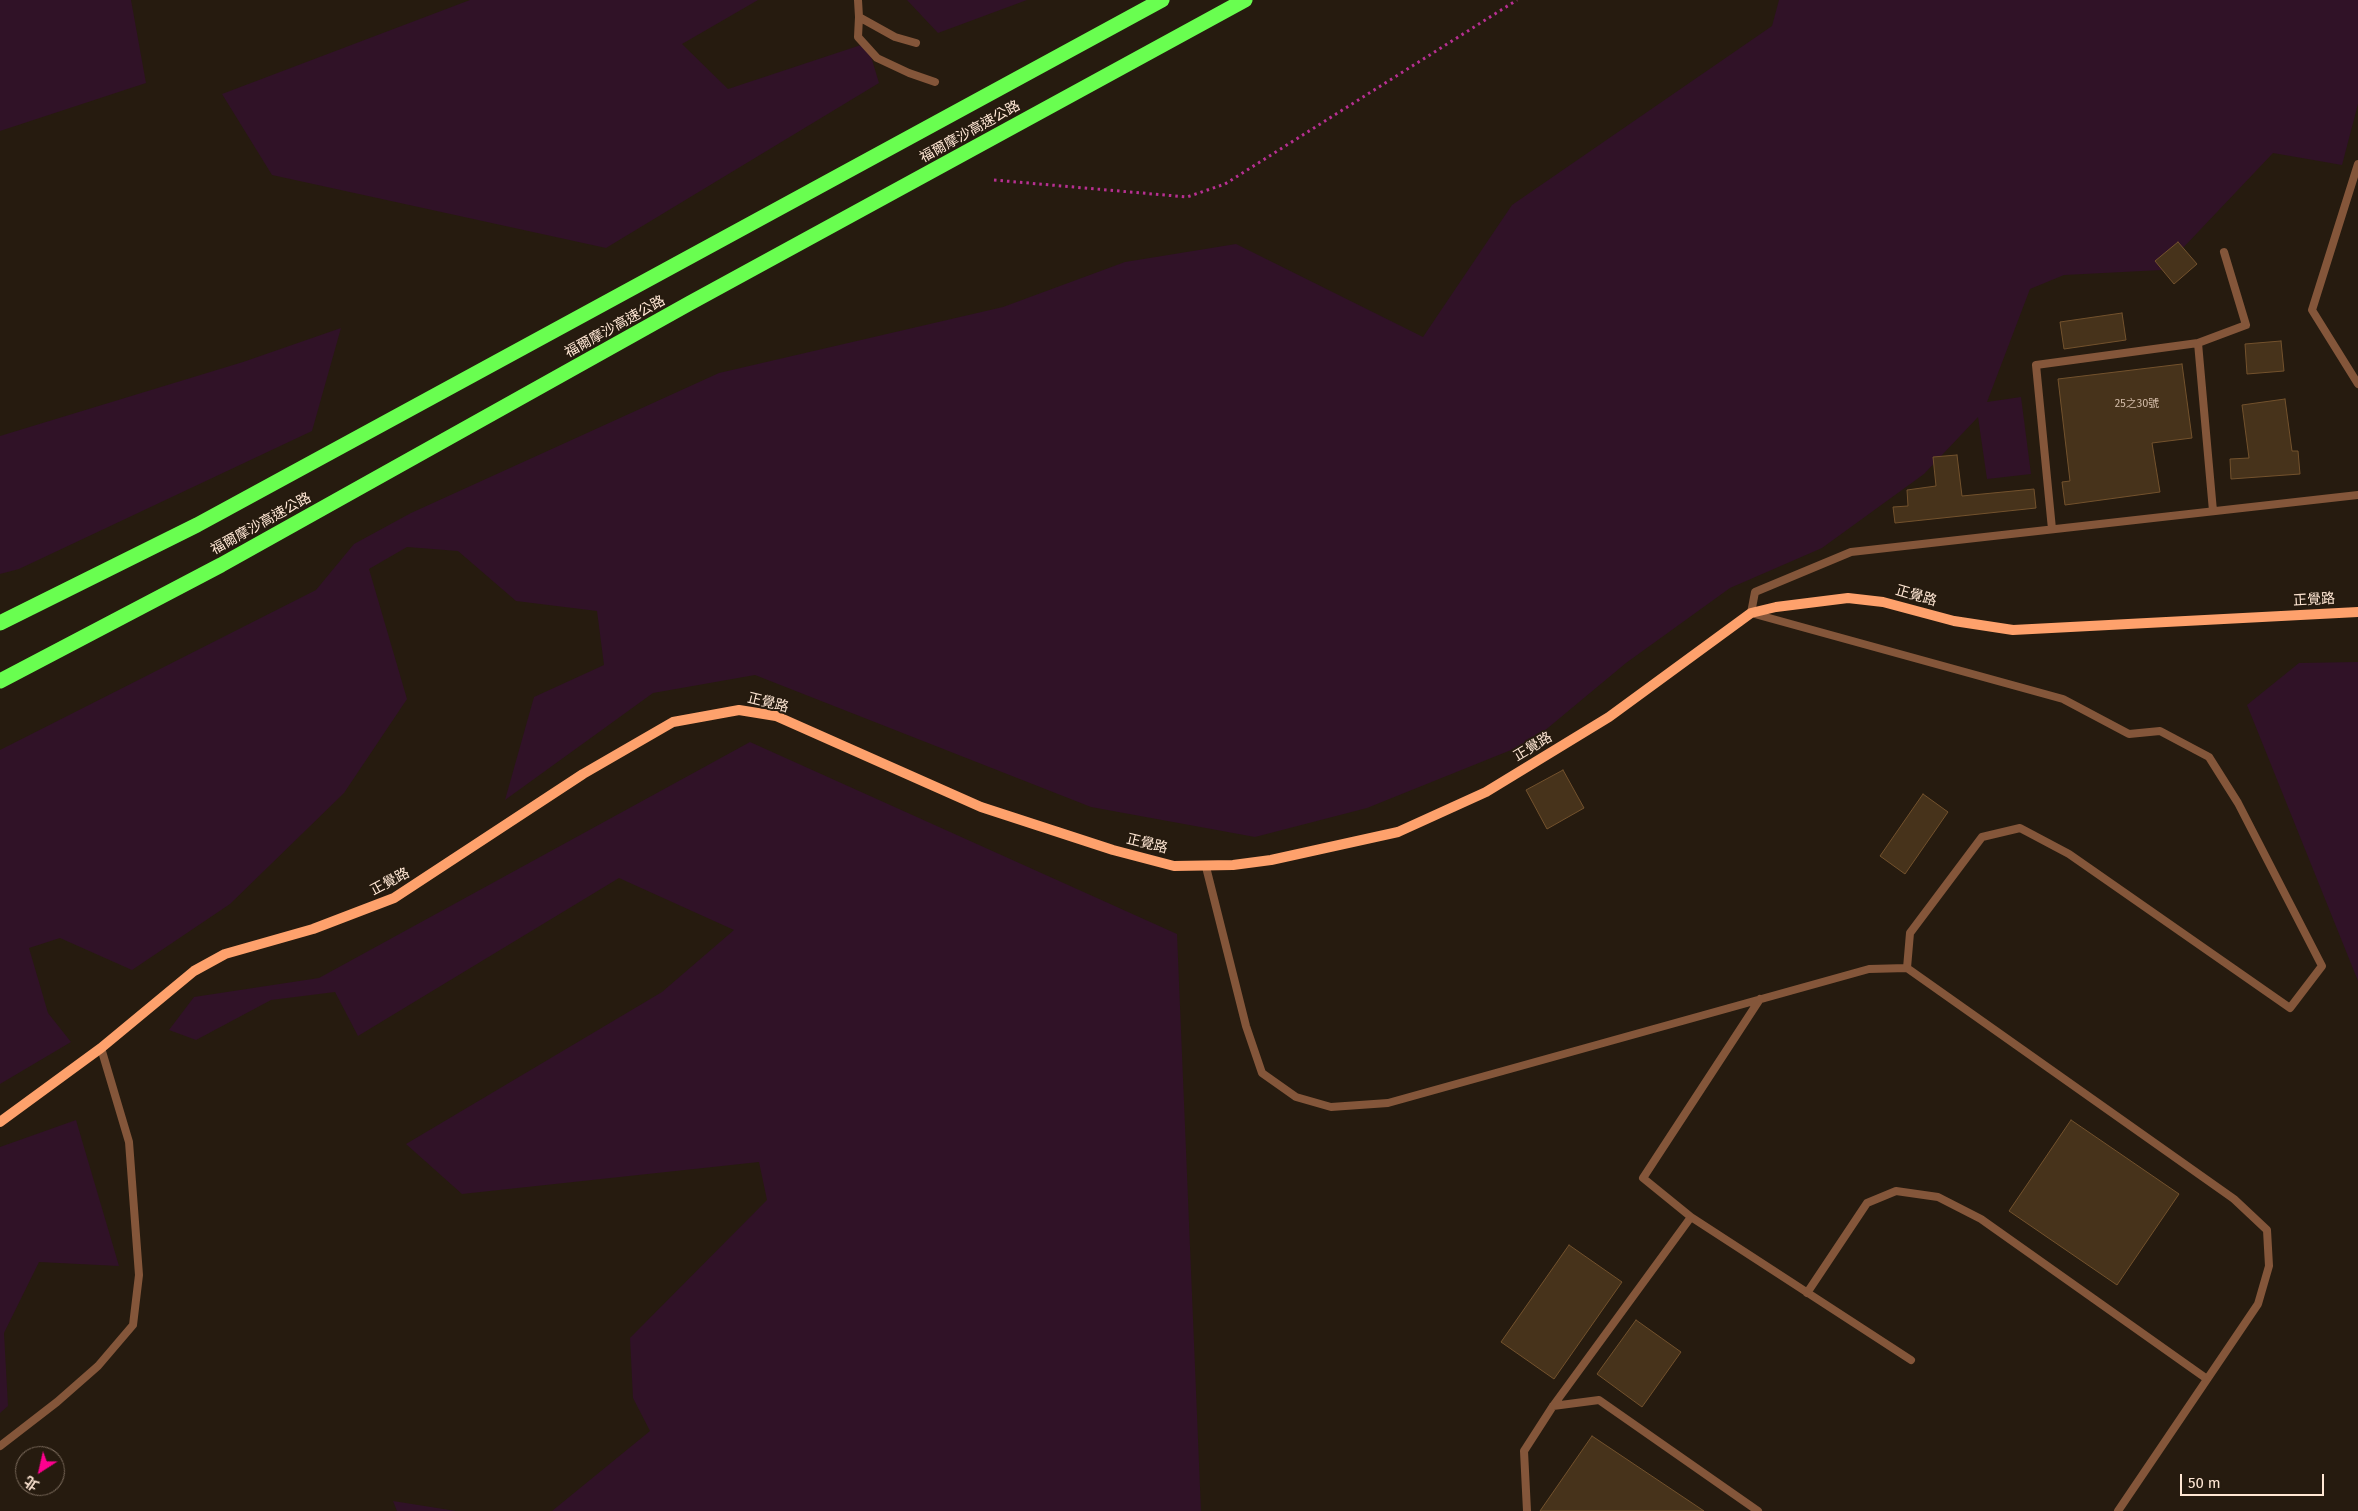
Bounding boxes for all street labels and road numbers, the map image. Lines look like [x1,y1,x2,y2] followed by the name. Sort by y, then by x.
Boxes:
[917,98,1023,166] street label: 福爾摩沙高速公路
[562,293,668,361] street label: 福爾摩沙高速公路
[208,490,314,558] street label: 福爾摩沙高速公路
[1893,582,1939,610] street label: 正覺路
[2293,591,2335,609] street label: 正覺路
[746,690,790,716] street label: 正覺路
[1511,729,1555,765] street label: 正覺路
[1125,831,1169,857] street label: 正覺路
[368,865,412,899] street label: 正覺路

